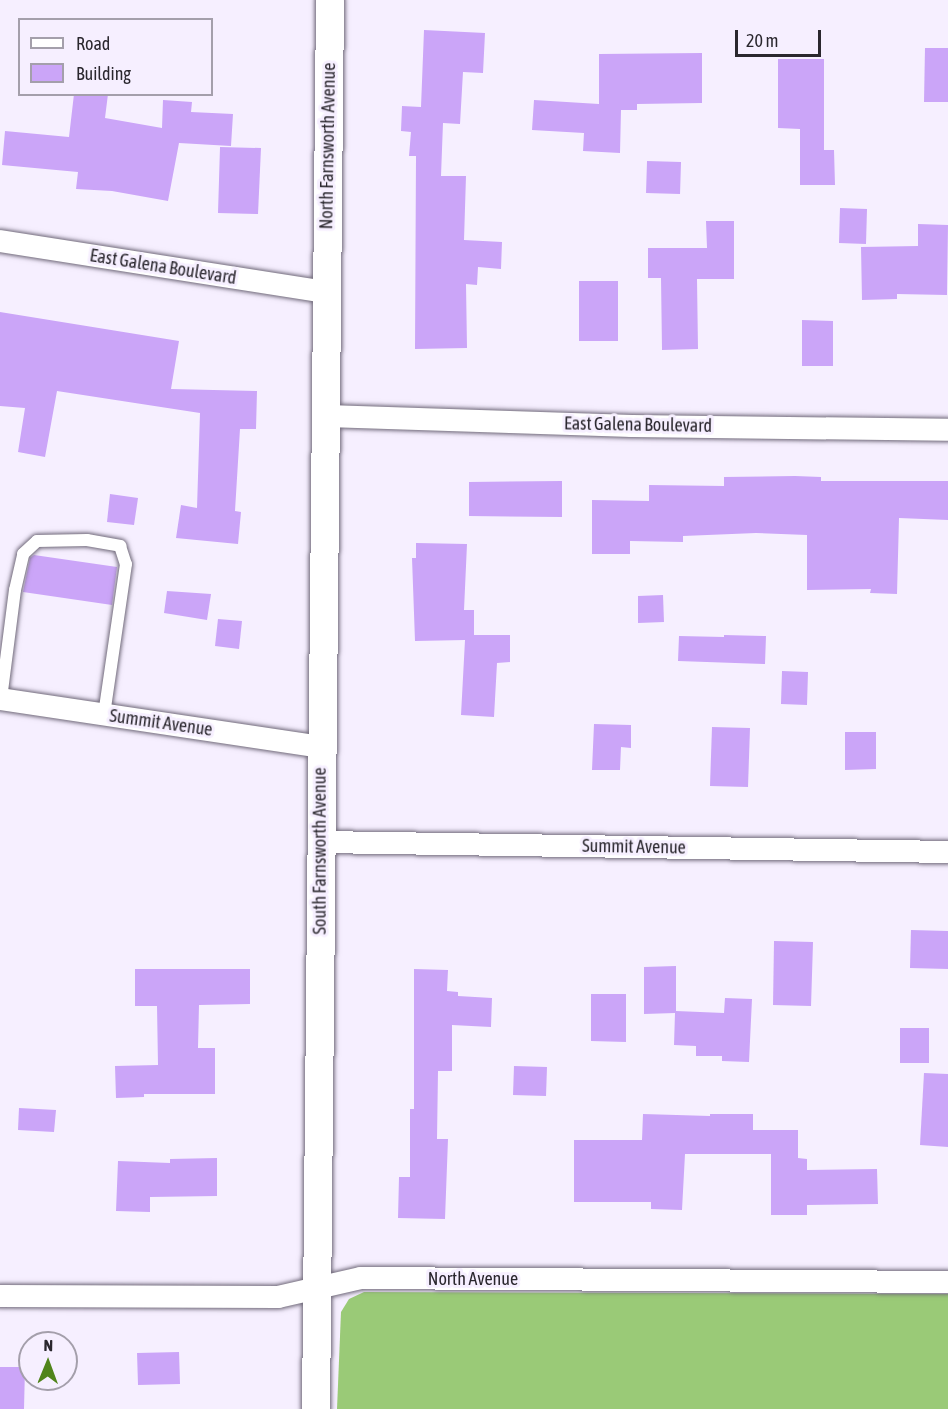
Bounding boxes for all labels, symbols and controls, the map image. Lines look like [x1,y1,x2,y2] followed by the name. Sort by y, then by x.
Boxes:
[18,18,213,96] legend
[738,18,824,56] scale bar
[746,30,778,51] text: 20 m
[76,33,110,54] text: Road
[76,63,131,84] text: Building
[316,63,340,229] street label: North Farnsworth Avenue
[88,245,238,289] street label: East Galena Boulevard
[564,413,712,437] street label: East Galena Boulevard
[108,705,214,741] street label: Summit Avenue
[309,767,331,935] street label: South Farnsworth Avenue
[582,835,686,859] street label: Summit Avenue
[428,1268,518,1290] street label: North Avenue
[18,1331,78,1391] north arrow
[43,1336,53,1354] text: N

